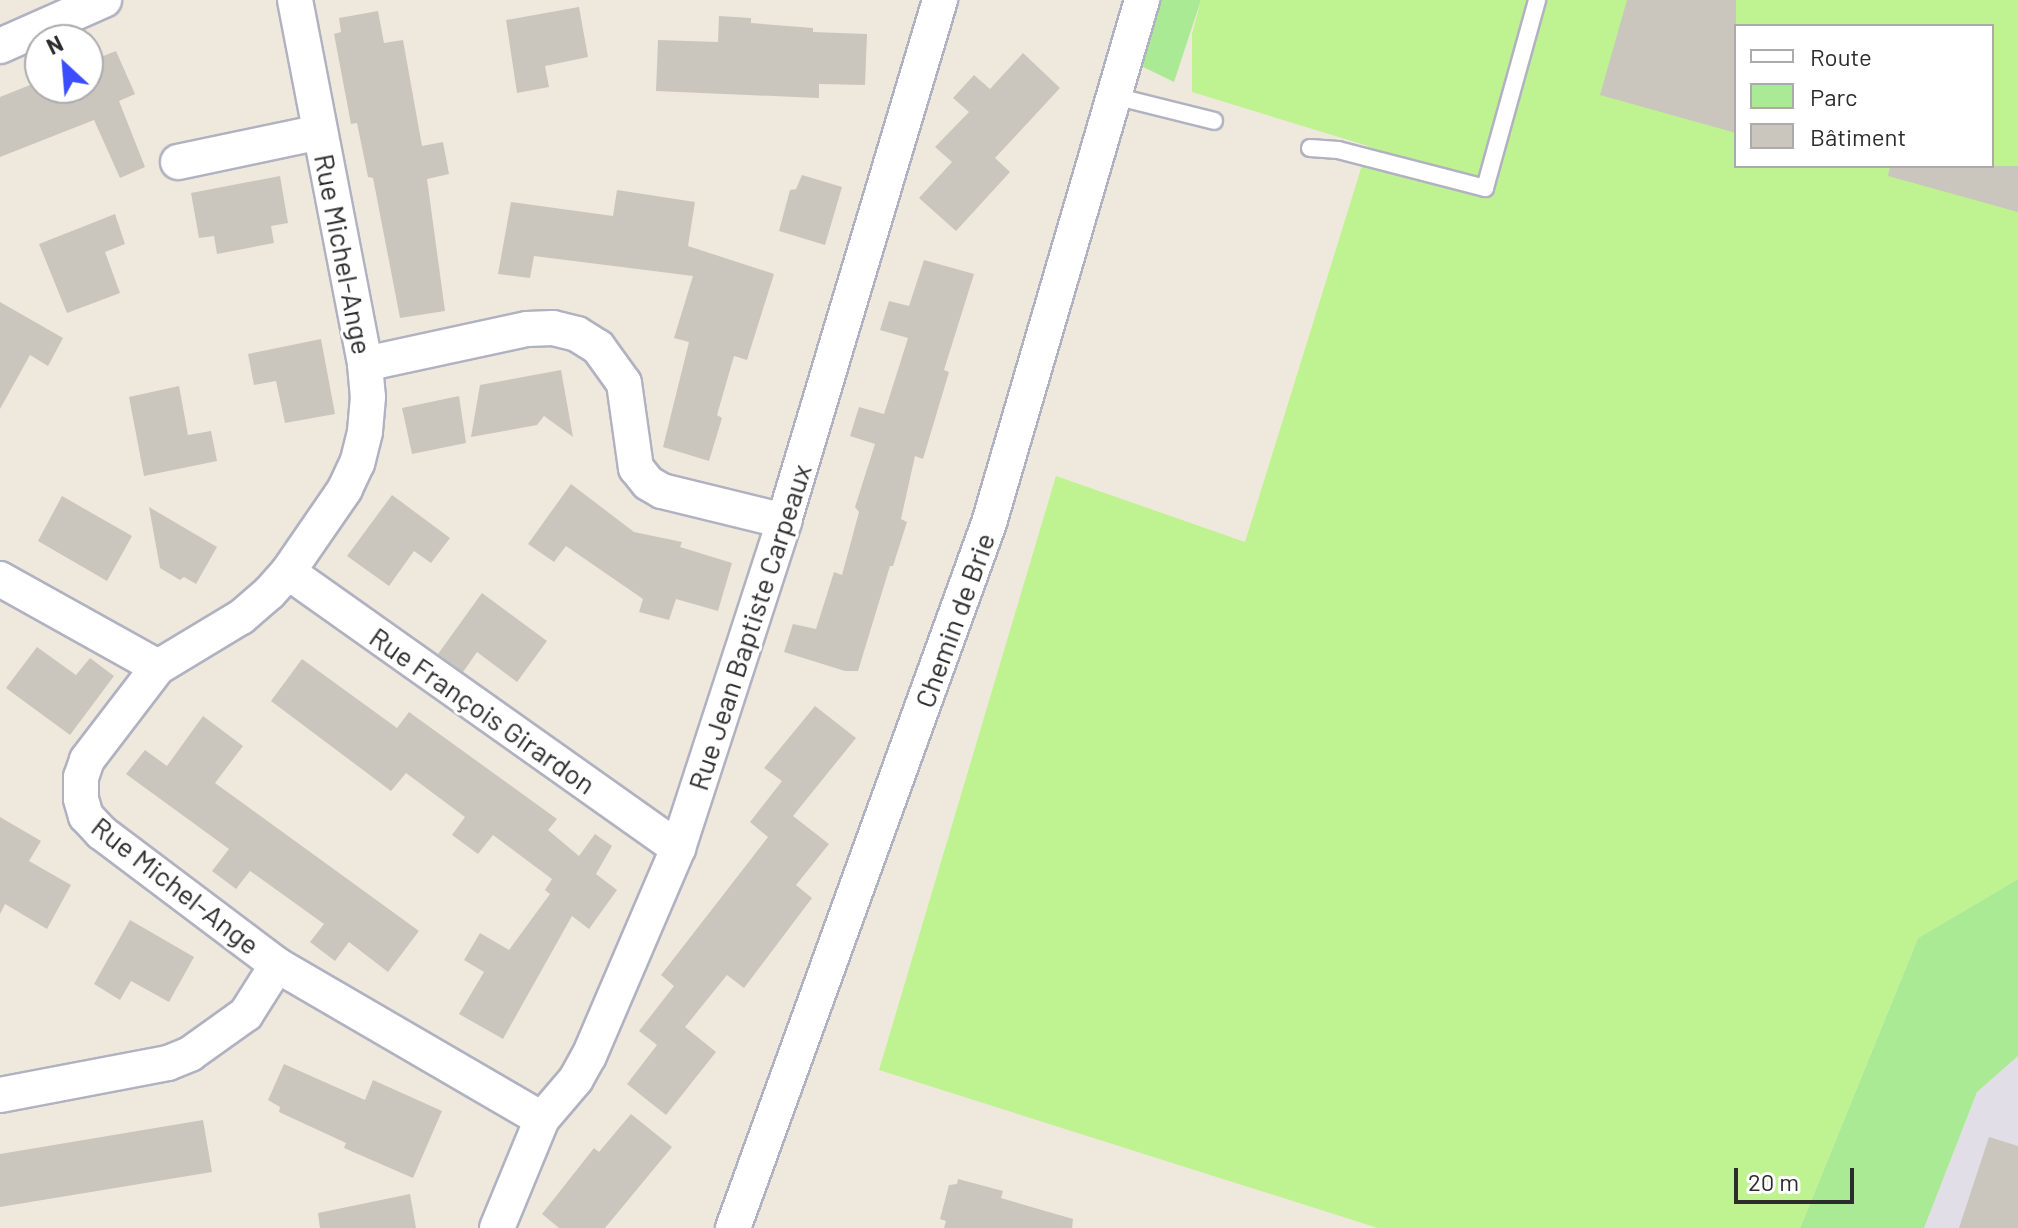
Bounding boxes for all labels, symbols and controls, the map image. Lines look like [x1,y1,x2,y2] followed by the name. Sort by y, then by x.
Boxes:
[24,24,104,104] north arrow
[1734,24,1994,168] legend
[42,29,67,59] text: N
[1810,42,1872,71] text: Route
[1810,82,1858,111] text: Parc
[1810,122,1906,151] text: Bâtiment
[308,151,380,357] street label: Rue Michel-Ange
[680,460,818,794] street label: Rue Jean Baptiste Carpeaux
[907,528,1001,712] street label: Chemin de Brie
[364,619,602,801] street label: Rue François Girardon
[85,809,267,961] street label: Rue Michel-Ange
[1738,1152,1858,1202] scale bar
[1748,1167,1799,1196] text: 20 m

